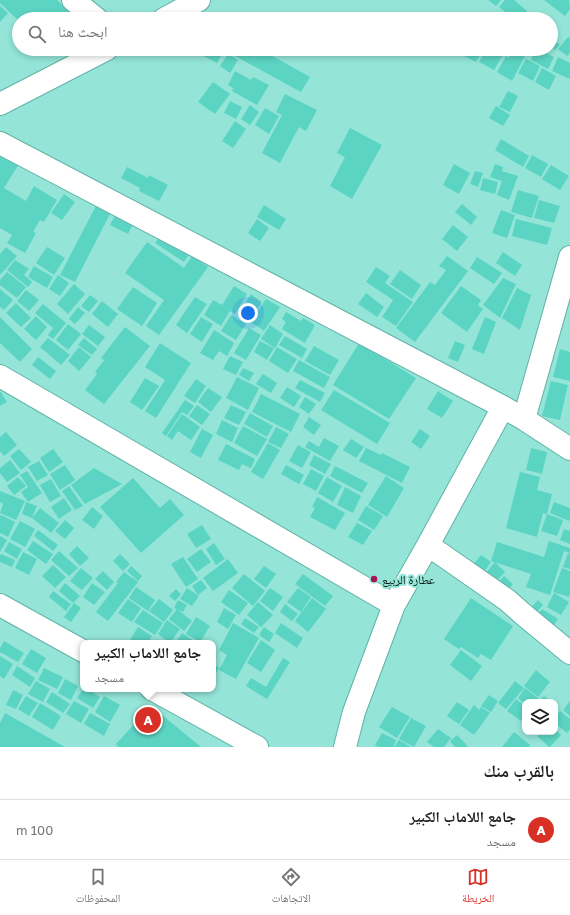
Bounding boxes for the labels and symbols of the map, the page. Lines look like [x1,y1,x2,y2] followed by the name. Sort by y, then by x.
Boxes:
[238,303,258,323] your location
[382,572,435,587] place label: عطارة الربيع
[369,574,379,584] marker: عطارة الربيع
[135,705,161,735] pin: A

